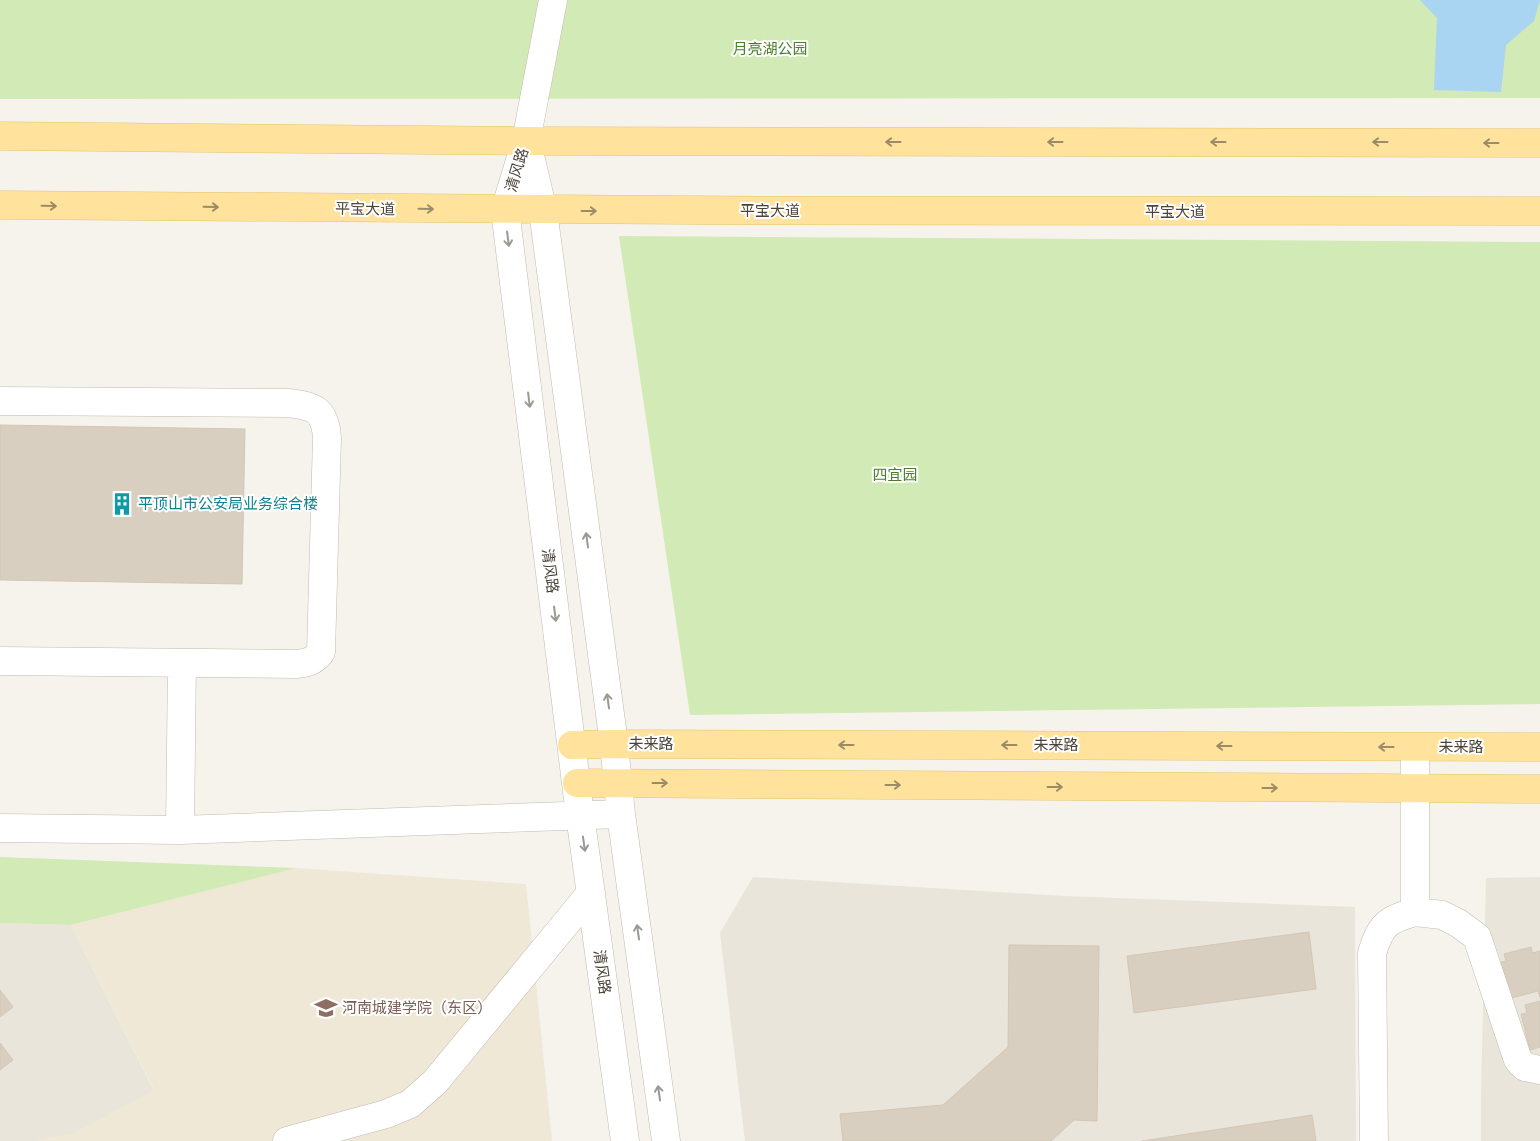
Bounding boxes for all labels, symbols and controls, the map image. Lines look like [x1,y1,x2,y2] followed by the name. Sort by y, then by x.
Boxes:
[732,39,808,57] park label: 月亮湖公园
[885,137,902,147] one-way arrow
[1048,137,1064,147] one-way arrow
[1210,137,1226,147] one-way arrow
[1373,137,1389,147] one-way arrow
[1484,138,1500,148] one-way arrow
[501,146,531,194] street label: 清风路
[335,198,395,218] street label: 平宝大道
[40,201,56,211] one-way arrow
[740,201,800,219] street label: 平宝大道
[202,202,219,212] one-way arrow
[1145,202,1205,220] street label: 平宝大道
[418,205,434,214] one-way arrow
[580,206,596,216] one-way arrow
[504,231,514,247] one-way arrow
[524,392,534,408] one-way arrow
[872,465,918,483] park label: 四宜园
[109,491,135,517] building icon: 平顶山市公安局业务综合楼
[138,494,318,512] place label: 平顶山市公安局业务综合楼
[581,532,591,548] one-way arrow
[539,547,563,594] street label: 清风路
[550,605,560,621] one-way arrow
[603,693,613,709] one-way arrow
[628,734,674,752] street label: 未来路
[1033,735,1079,753] street label: 未来路
[1438,737,1484,755] street label: 未来路
[839,740,855,750] one-way arrow
[1001,740,1018,750] one-way arrow
[1216,741,1232,751] one-way arrow
[1379,742,1395,752] one-way arrow
[652,778,668,788] one-way arrow
[884,780,901,790] one-way arrow
[1047,782,1063,791] one-way arrow
[1262,783,1278,793] one-way arrow
[579,836,589,852] one-way arrow
[633,924,643,940] one-way arrow
[591,948,615,995] street label: 清风路
[313,995,339,1021] school or university icon: 河南城建学院（东区）
[342,998,492,1016] place label: 河南城建学院（东区）
[654,1085,664,1101] one-way arrow

